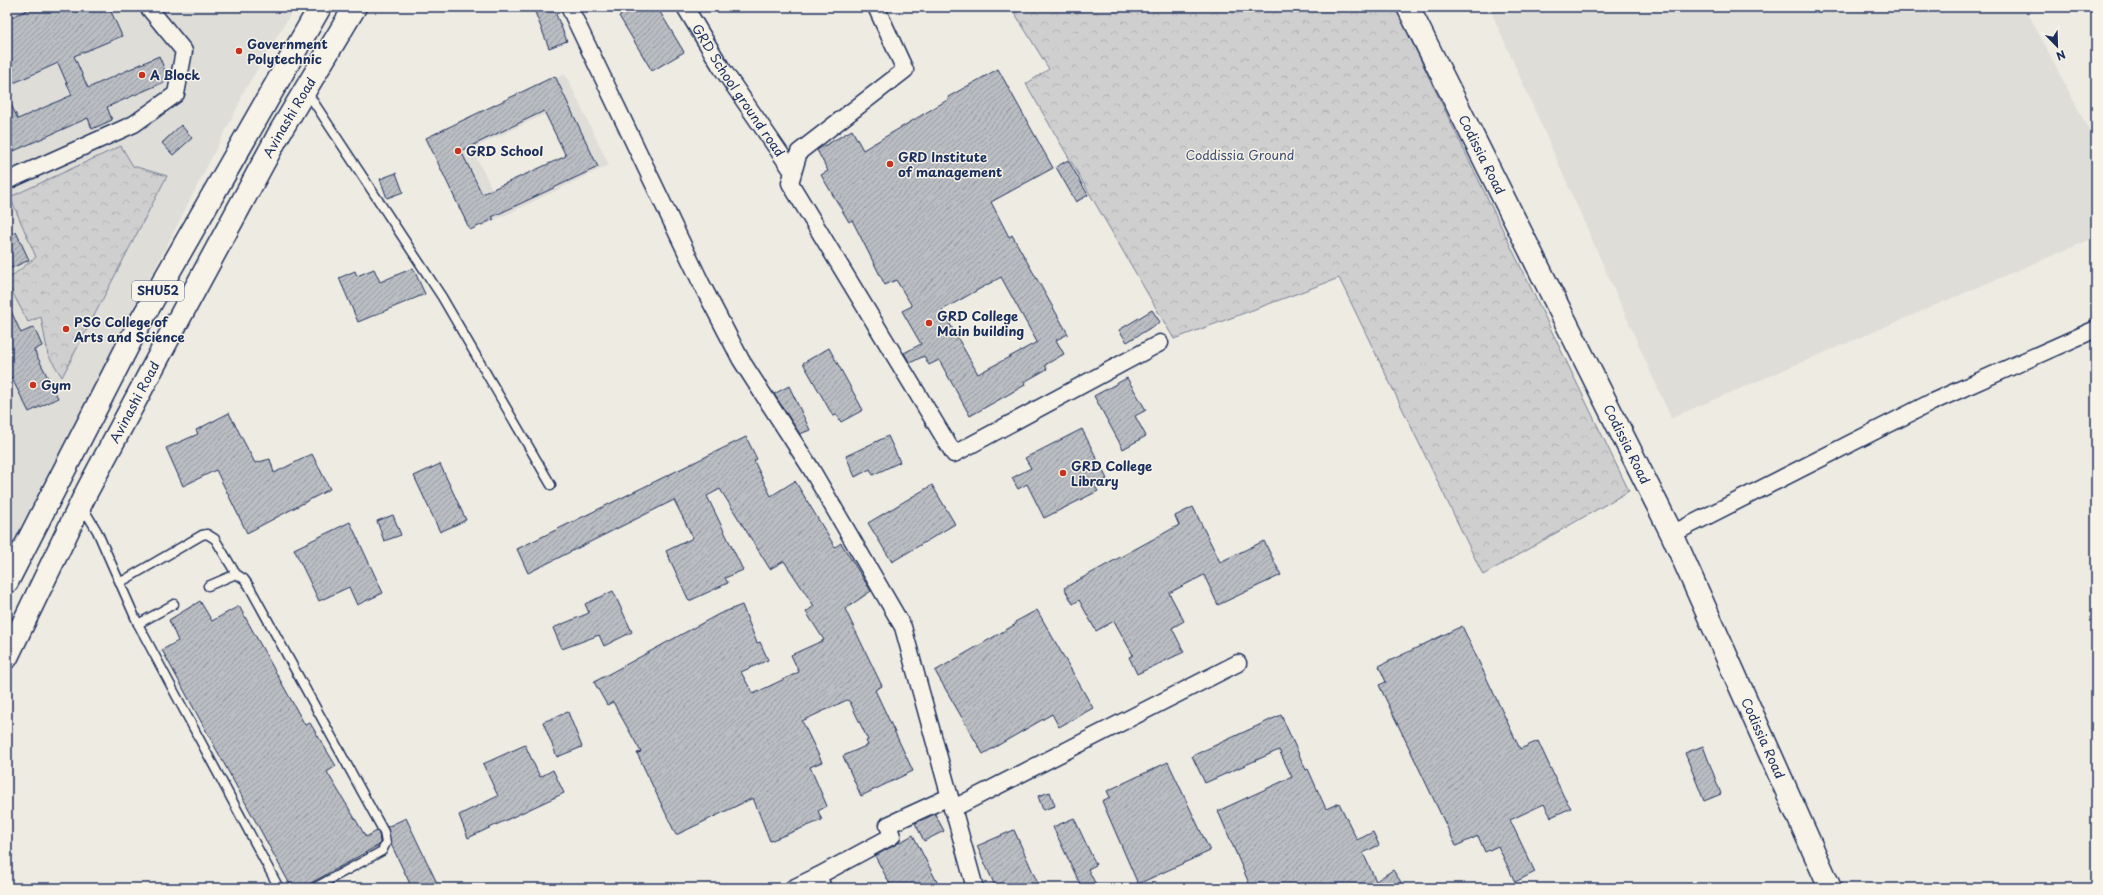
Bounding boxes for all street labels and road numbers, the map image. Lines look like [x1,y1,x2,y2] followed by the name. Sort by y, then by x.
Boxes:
[688,20,790,160] street label: GRD School ground road
[258,73,320,161] street label: Avinashi Road
[1454,111,1510,197] street label: Codissia Road
[132,281,184,301] road number: SHU52
[104,358,164,446] street label: Avinashi Road
[1600,401,1655,487] street label: Codissia Road
[1737,694,1790,782] street label: Codissia Road

